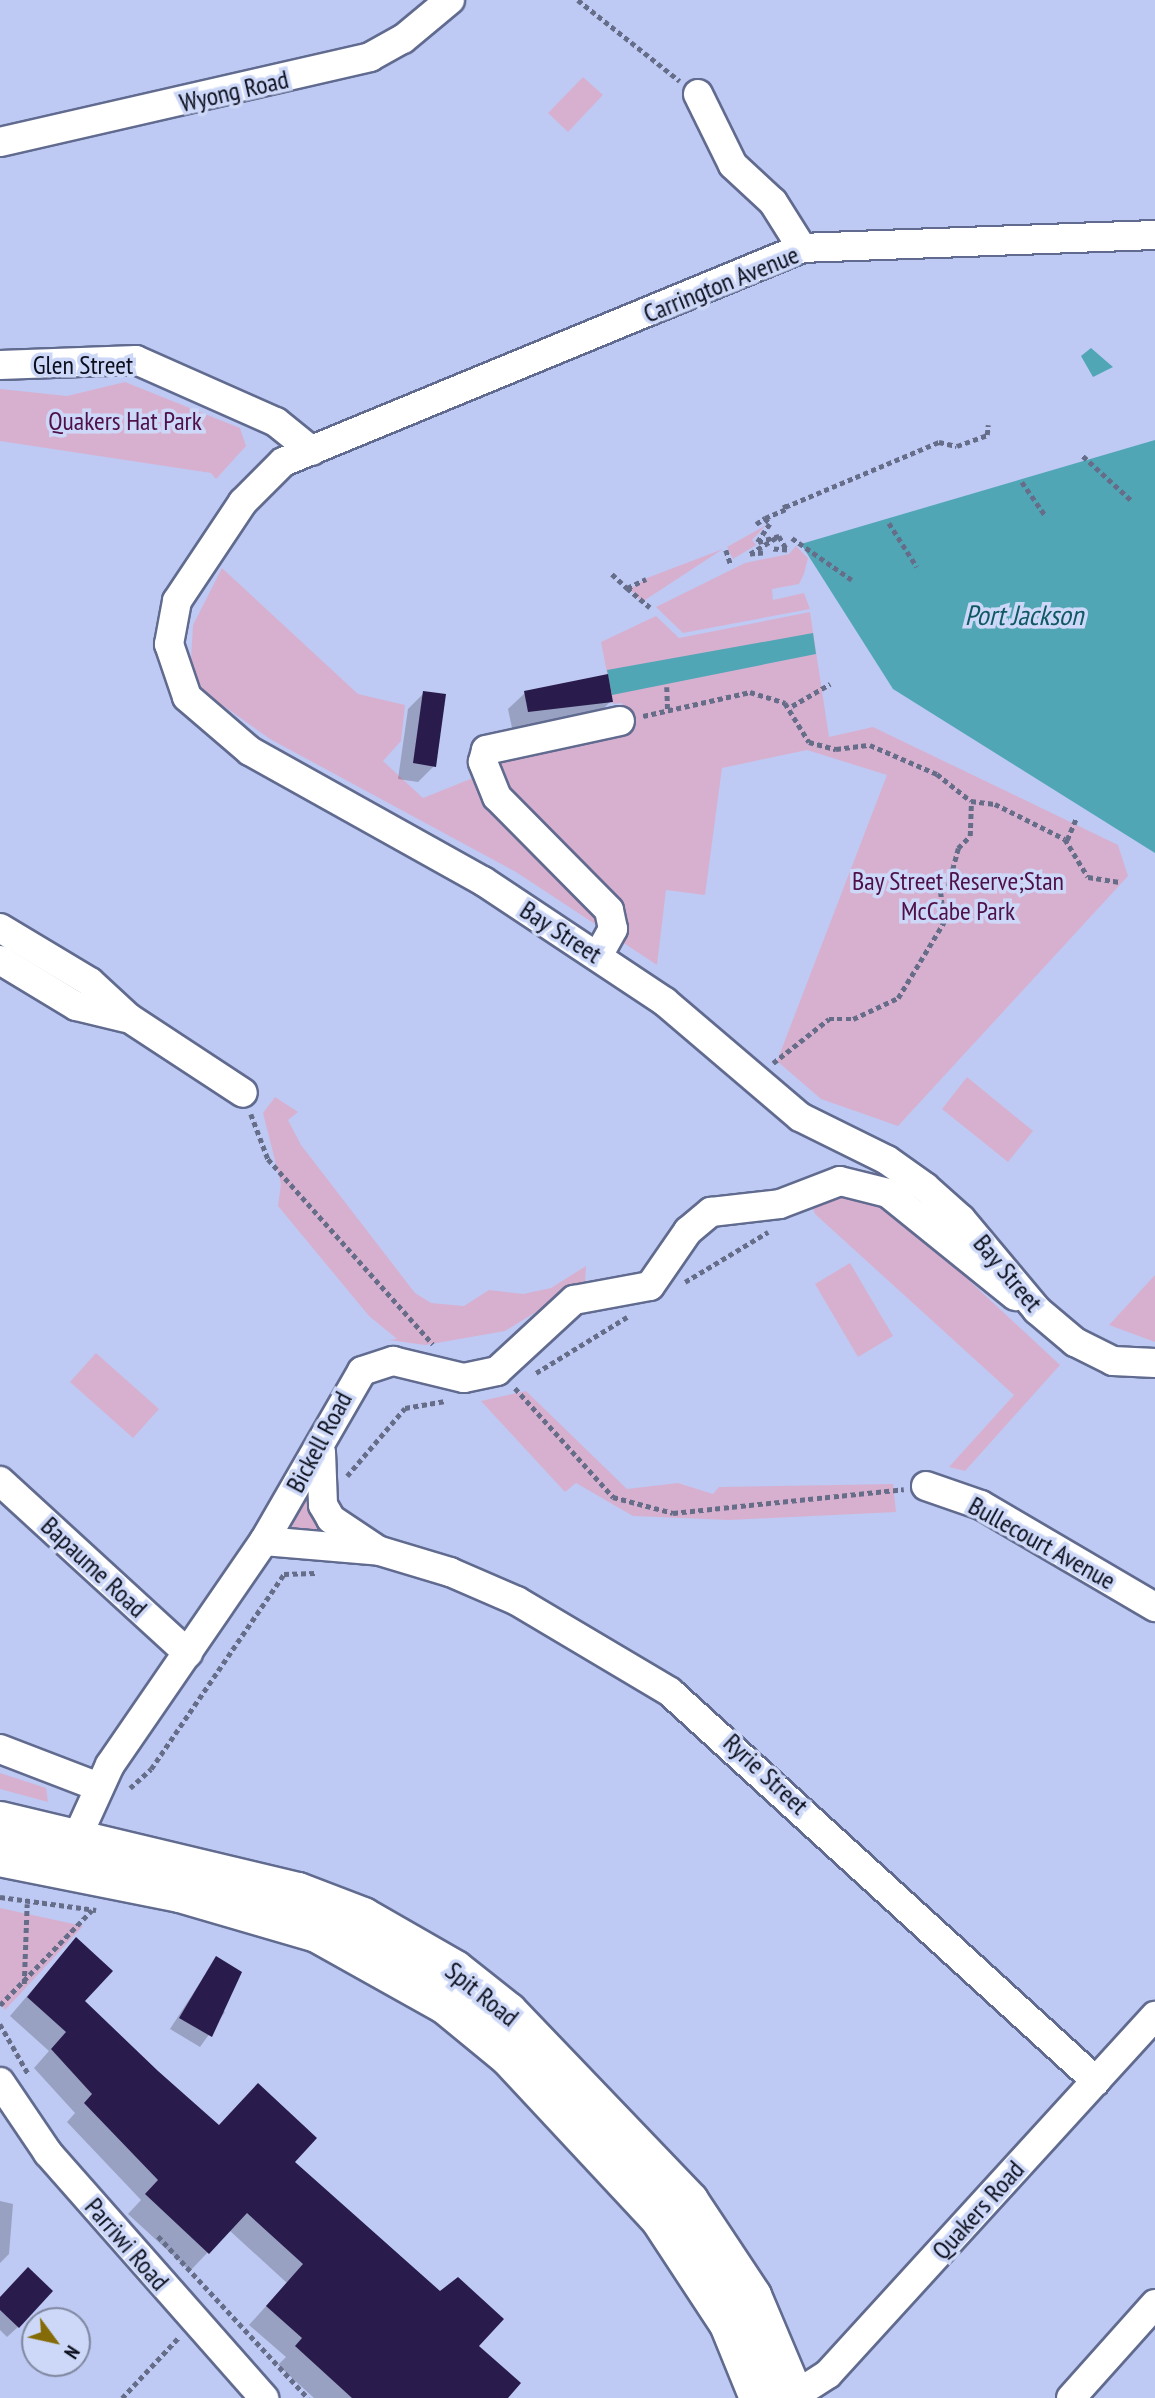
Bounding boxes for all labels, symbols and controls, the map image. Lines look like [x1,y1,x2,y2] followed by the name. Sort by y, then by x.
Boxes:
[177,63,291,119] street label: Wyong Road
[638,239,804,329] street label: Carrington Avenue
[33,349,133,381] street label: Glen Street
[48,405,202,437] park label: Quakers Hat Park
[965,598,1083,632] water label: Port Jackson
[852,865,1064,926] park label: Bay Street Reserve;Stan McCabe Park
[514,894,608,970] street label: Bay Street
[967,1228,1049,1318] street label: Bay Street
[279,1386,359,1498] street label: Bickell Road
[963,1490,1121,1596] street label: Bullecourt Avenue
[35,1510,153,1624] street label: Bapaume Road
[717,1727,815,1821] street label: Ryrie Street
[439,1955,525,2033] street label: Spit Road
[925,2154,1031,2266] street label: Quakers Road
[78,2191,176,2297] street label: Parriwi Road
[21,2307,91,2377] north arrow
[59,2342,85,2363] text: N

